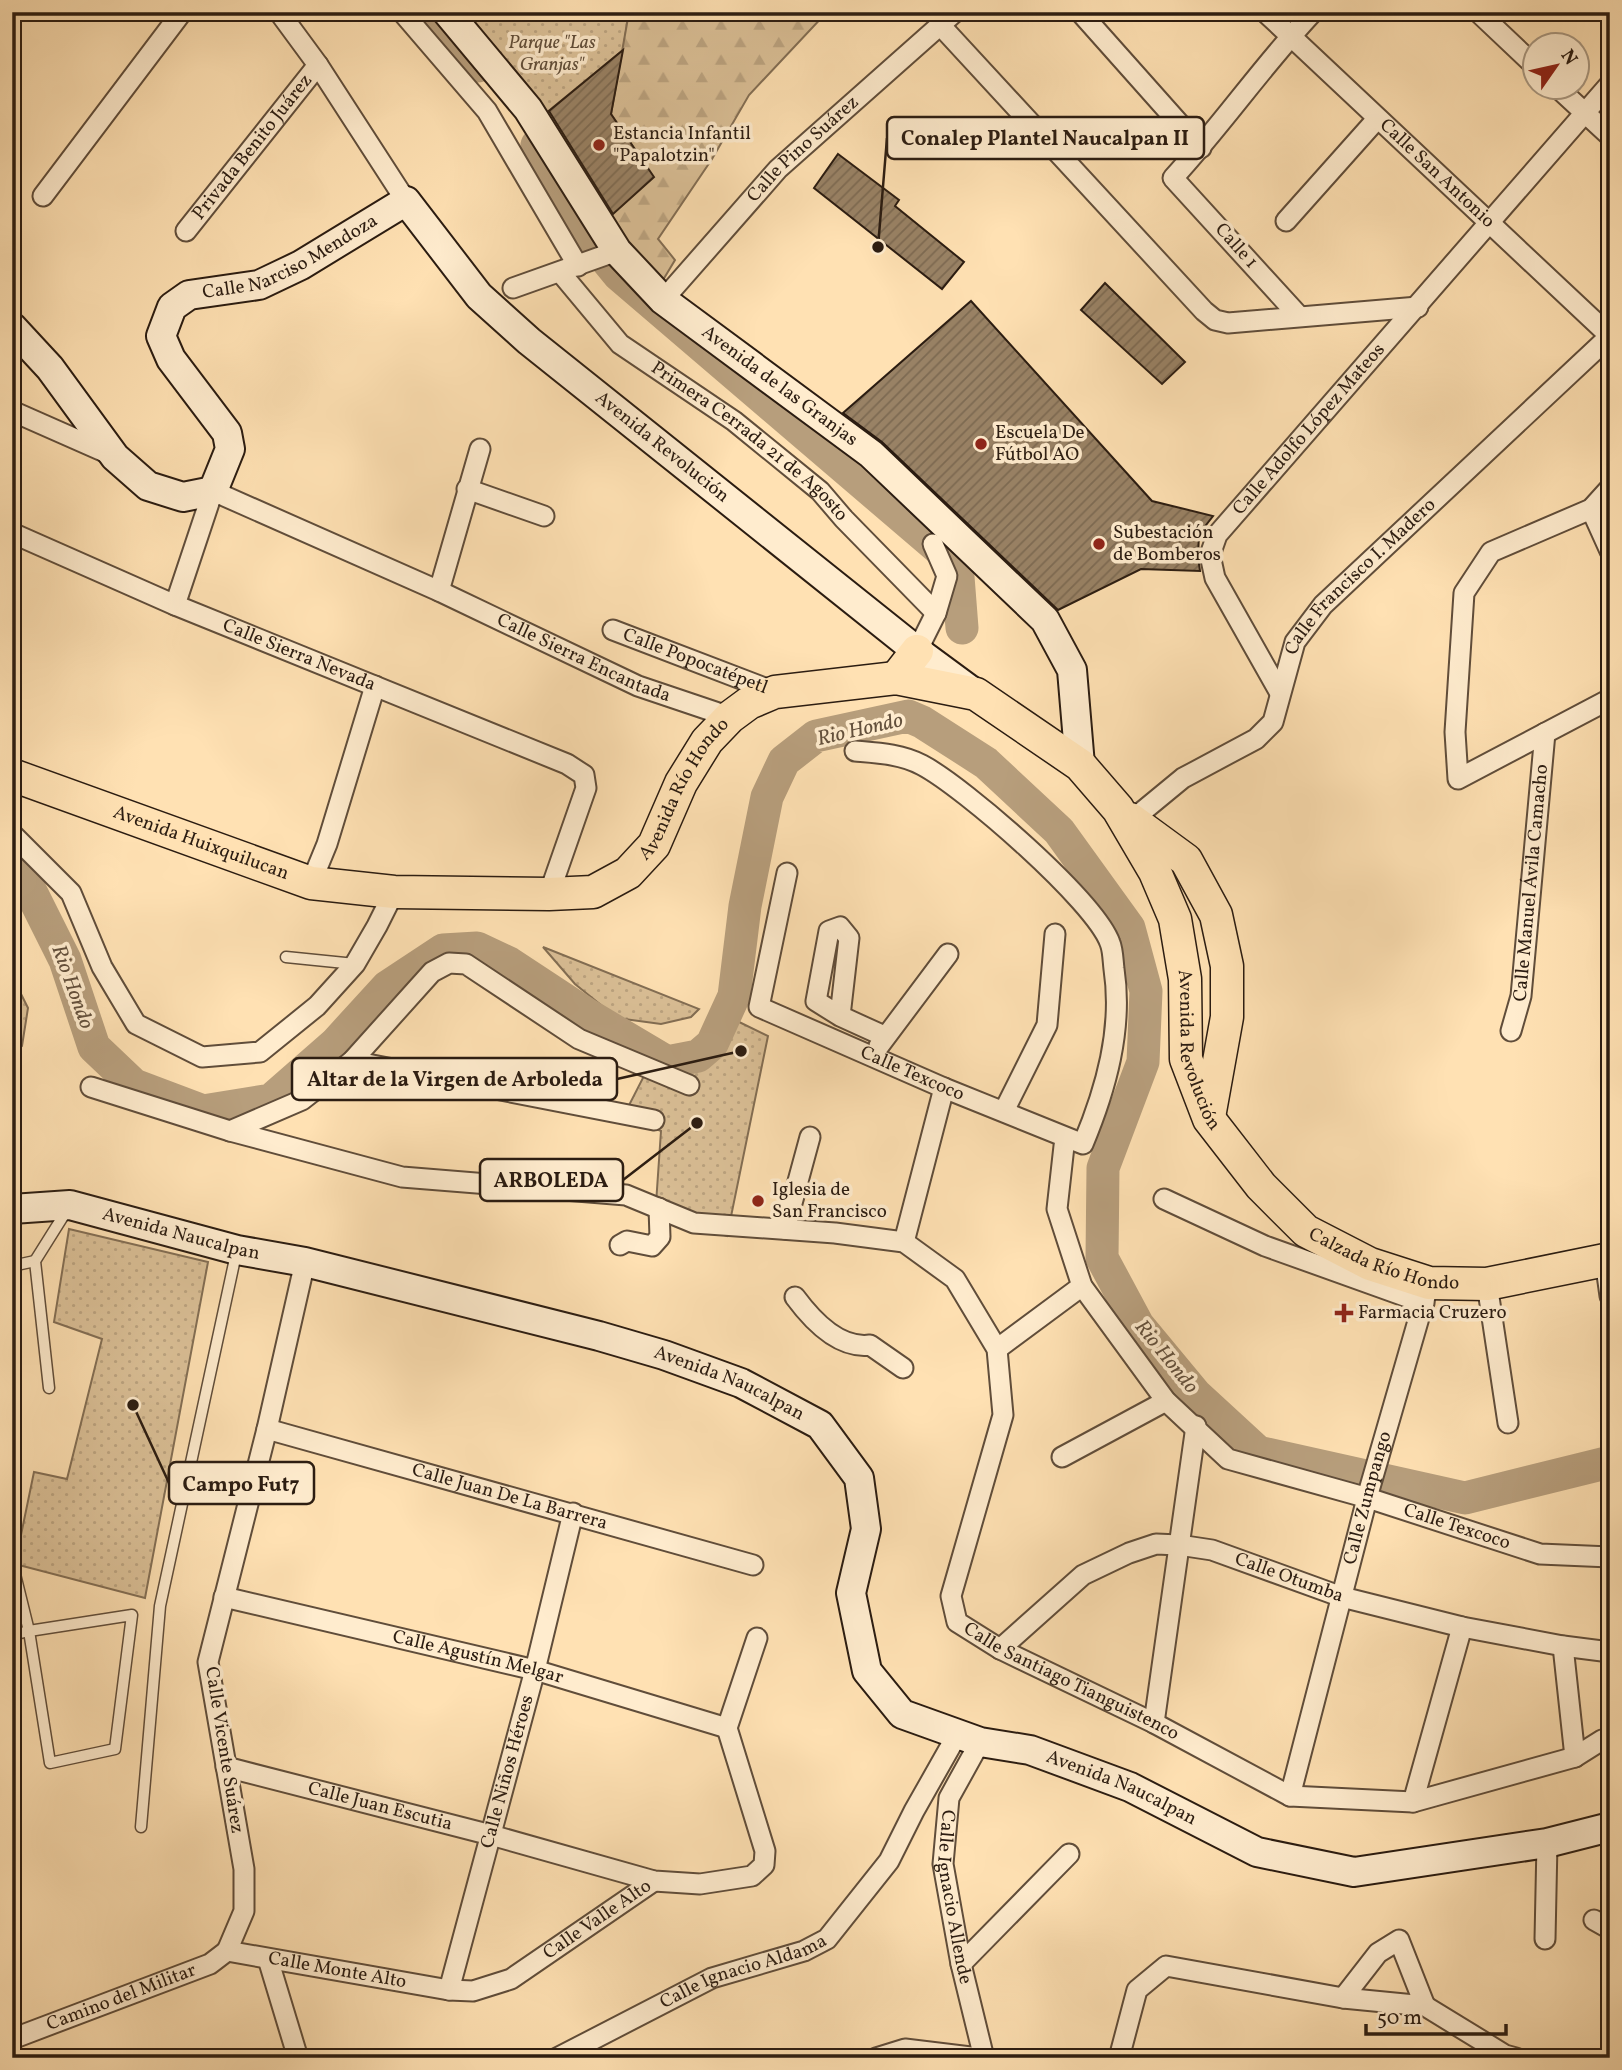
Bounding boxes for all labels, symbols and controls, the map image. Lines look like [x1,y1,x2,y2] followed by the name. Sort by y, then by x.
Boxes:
[508,30,596,78] park label: Parque "Las Granjas"
[1520,32,1590,102] north arrow
[1554,45,1583,71] text: N
[187,69,319,226] street label: Privada Benito Juárez
[741,90,865,208] street label: Calle Pino Suárez
[1374,113,1501,234] street label: Calle San Antonio
[887,117,1204,159] callout: Conalep Plantel Naucalpan II
[613,121,751,169] place label: Estancia Infantil "Papalotzin"
[901,125,1189,154] text: Conalep Plantel Naucalpan II
[591,137,607,153] marker: Estancia Infantil "Papalotzin"
[201,208,383,306] street label: Calle Narciso Mendoza
[1208,217,1264,275] street label: Calle 1
[696,320,863,453] street label: Avenida de las Granjas
[1227,338,1391,521] street label: Calle Adolfo López Mateos
[645,355,854,527] street label: Primera Cerrada 21 de Agosto
[589,385,735,509] street label: Avenida Revolución
[995,420,1085,468] place label: Escuela De Fútbol AO
[973,436,989,452] marker: Escuela De Fútbol AO
[1279,492,1442,658] street label: Calle Francisco I. Madero
[1113,520,1221,568] place label: Subestación de Bomberos
[1091,536,1107,552] marker: Subestación de Bomberos
[492,607,674,709] street label: Calle Sierra Encantada
[218,613,379,698] street label: Calle Sierra Nevada
[619,622,772,701] street label: Calle Popocatépetl
[814,706,906,754] water label: Rio Hondo
[633,712,735,866] street label: Avenida Río Hondo
[1508,763,1555,1003] street label: Calle Manuel Ávila Camacho
[110,800,292,887] street label: Avenida Huixquilucan
[43,941,101,1033] water label: Rio Hondo
[1171,967,1226,1136] street label: Avenida Revolución
[856,1040,968,1108] street label: Calle Texcoco
[292,1058,617,1100] callout: Altar de la Virgen de Arboleda
[307,1066,603,1095] text: Altar de la Virgen de Arboleda
[480,1159,623,1201] callout: ARBOLEDA
[494,1167,609,1196] text: ARBOLEDA
[772,1177,887,1225] place label: Iglesia de San Francisco
[750,1193,766,1209] marker: Iglesia de San Francisco
[99,1201,262,1267] street label: Avenida Naucalpan
[1304,1221,1459,1297] street label: Calzada Río Hondo
[1358,1300,1507,1326] place label: Farmacia Cruzero
[1336,1305,1352,1321] marker: Farmacia Cruzero
[1127,1314,1205,1400] water label: Rio Hondo
[651,1340,809,1427] street label: Avenida Naucalpan
[1337,1428,1398,1567] street label: Calle Zumpango
[409,1457,610,1537] street label: Calle Juan De La Barrera
[169,1462,314,1504] callout: Campo Fut7
[182,1471,300,1500] text: Campo Fut7
[1400,1497,1514,1556] street label: Calle Texcoco
[1231,1546,1347,1609] street label: Calle Otumba
[958,1616,1184,1747] street label: Calle Santiago Tianguistenco
[390,1624,566,1691] street label: Calle Agustín Melgar
[198,1665,250,1835] street label: Calle Vicente Suárez
[475,1692,541,1851] street label: Calle Niños Héroes
[1042,1744,1201,1832] street label: Avenida Naucalpan
[305,1775,455,1838] street label: Calle Juan Escutia
[930,1809,978,1987] street label: Calle Ignacio Allende
[538,1873,657,1966] street label: Calle Valle Alto
[655,1928,831,2016] street label: Calle Ignacio Aldama
[266,1945,408,1995] street label: Calle Monte Alto
[43,1957,200,2038] street label: Camino del Militar
[1366,1993,1506,2037] scale bar
[1377,2004,1422,2033] text: 50 m

